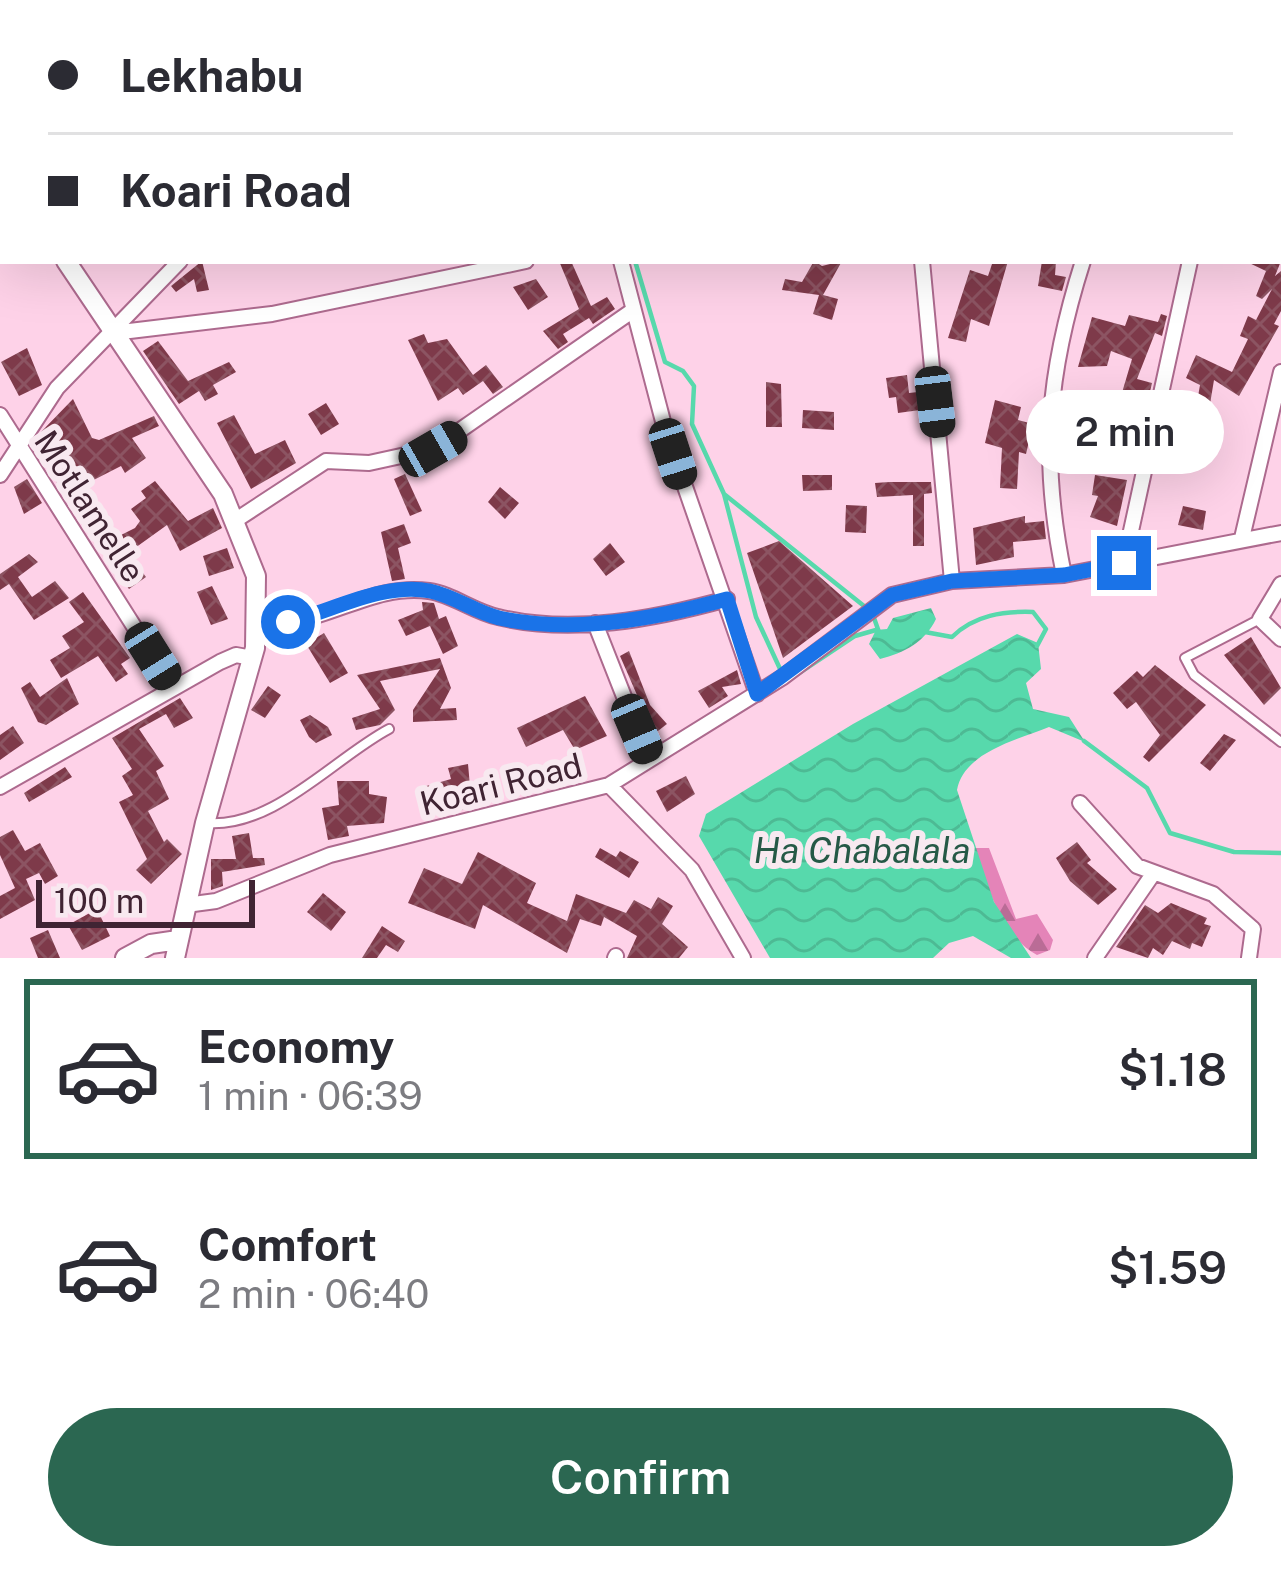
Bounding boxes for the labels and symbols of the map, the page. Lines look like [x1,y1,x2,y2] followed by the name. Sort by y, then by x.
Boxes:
[913,364,957,440] car
[1025,389,1223,473] callout: 2 min
[645,414,701,494] car
[393,415,473,483] car
[27,423,153,589] street label: Motlamelle
[1097,536,1151,590] route end
[261,595,315,649] route start
[119,616,187,696] car
[606,689,668,769] car
[416,746,586,822] street label: Koari Road
[754,829,970,871] water label: Ha Chabalala
[36,874,255,927] scale bar

